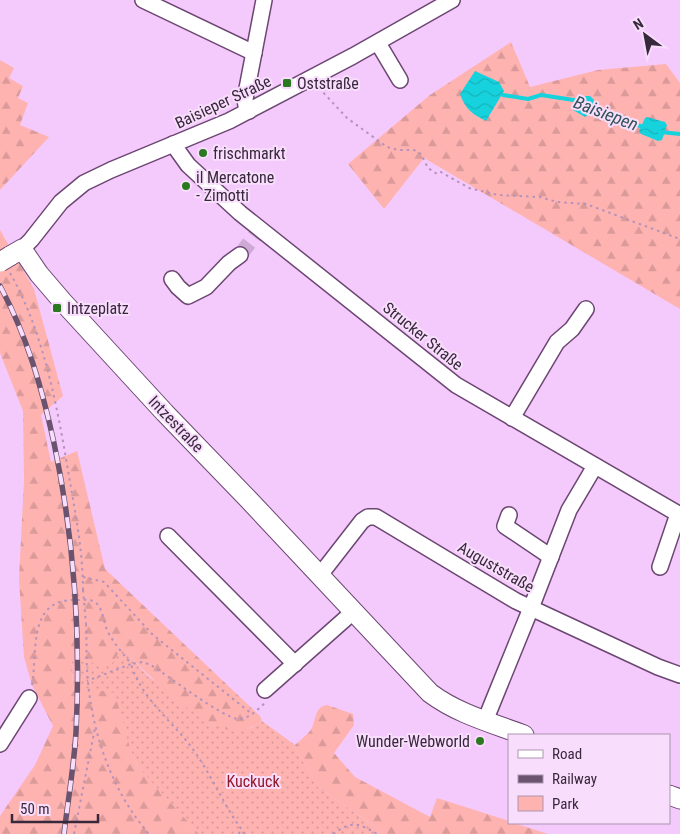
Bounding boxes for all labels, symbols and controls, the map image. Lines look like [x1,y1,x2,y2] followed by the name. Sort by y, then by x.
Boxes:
[620,10,670,60] north arrow
[630,15,646,33] text: N
[172,71,274,133] street label: Baisieper Straße
[297,74,359,93] place label: Oststraße
[281,77,293,89] marker: Oststraße
[571,91,641,135] water label: Baisiepen
[213,144,286,163] place label: frischmarkt
[197,147,209,159] marker: frischmarkt
[196,168,274,205] place label: il Mercatone - Zimotti
[180,180,192,192] marker: il Mercatone - Zimotti
[379,298,467,374] street label: Strucker Straße
[67,299,129,318] place label: Intzeplatz
[51,302,63,314] marker: Intzeplatz
[145,392,207,456] street label: Intzestraße
[455,538,537,596] street label: Auguststraße
[356,732,470,751] place label: Wunder-Webworld
[508,734,670,824] legend
[474,735,486,747] marker: Wunder-Webworld
[552,745,582,763] text: Road
[552,770,597,788] text: Railway
[226,772,280,791] park label: Kuckuck
[12,792,99,824] scale bar
[552,795,579,813] text: Park
[20,800,50,818] text: 50 m

